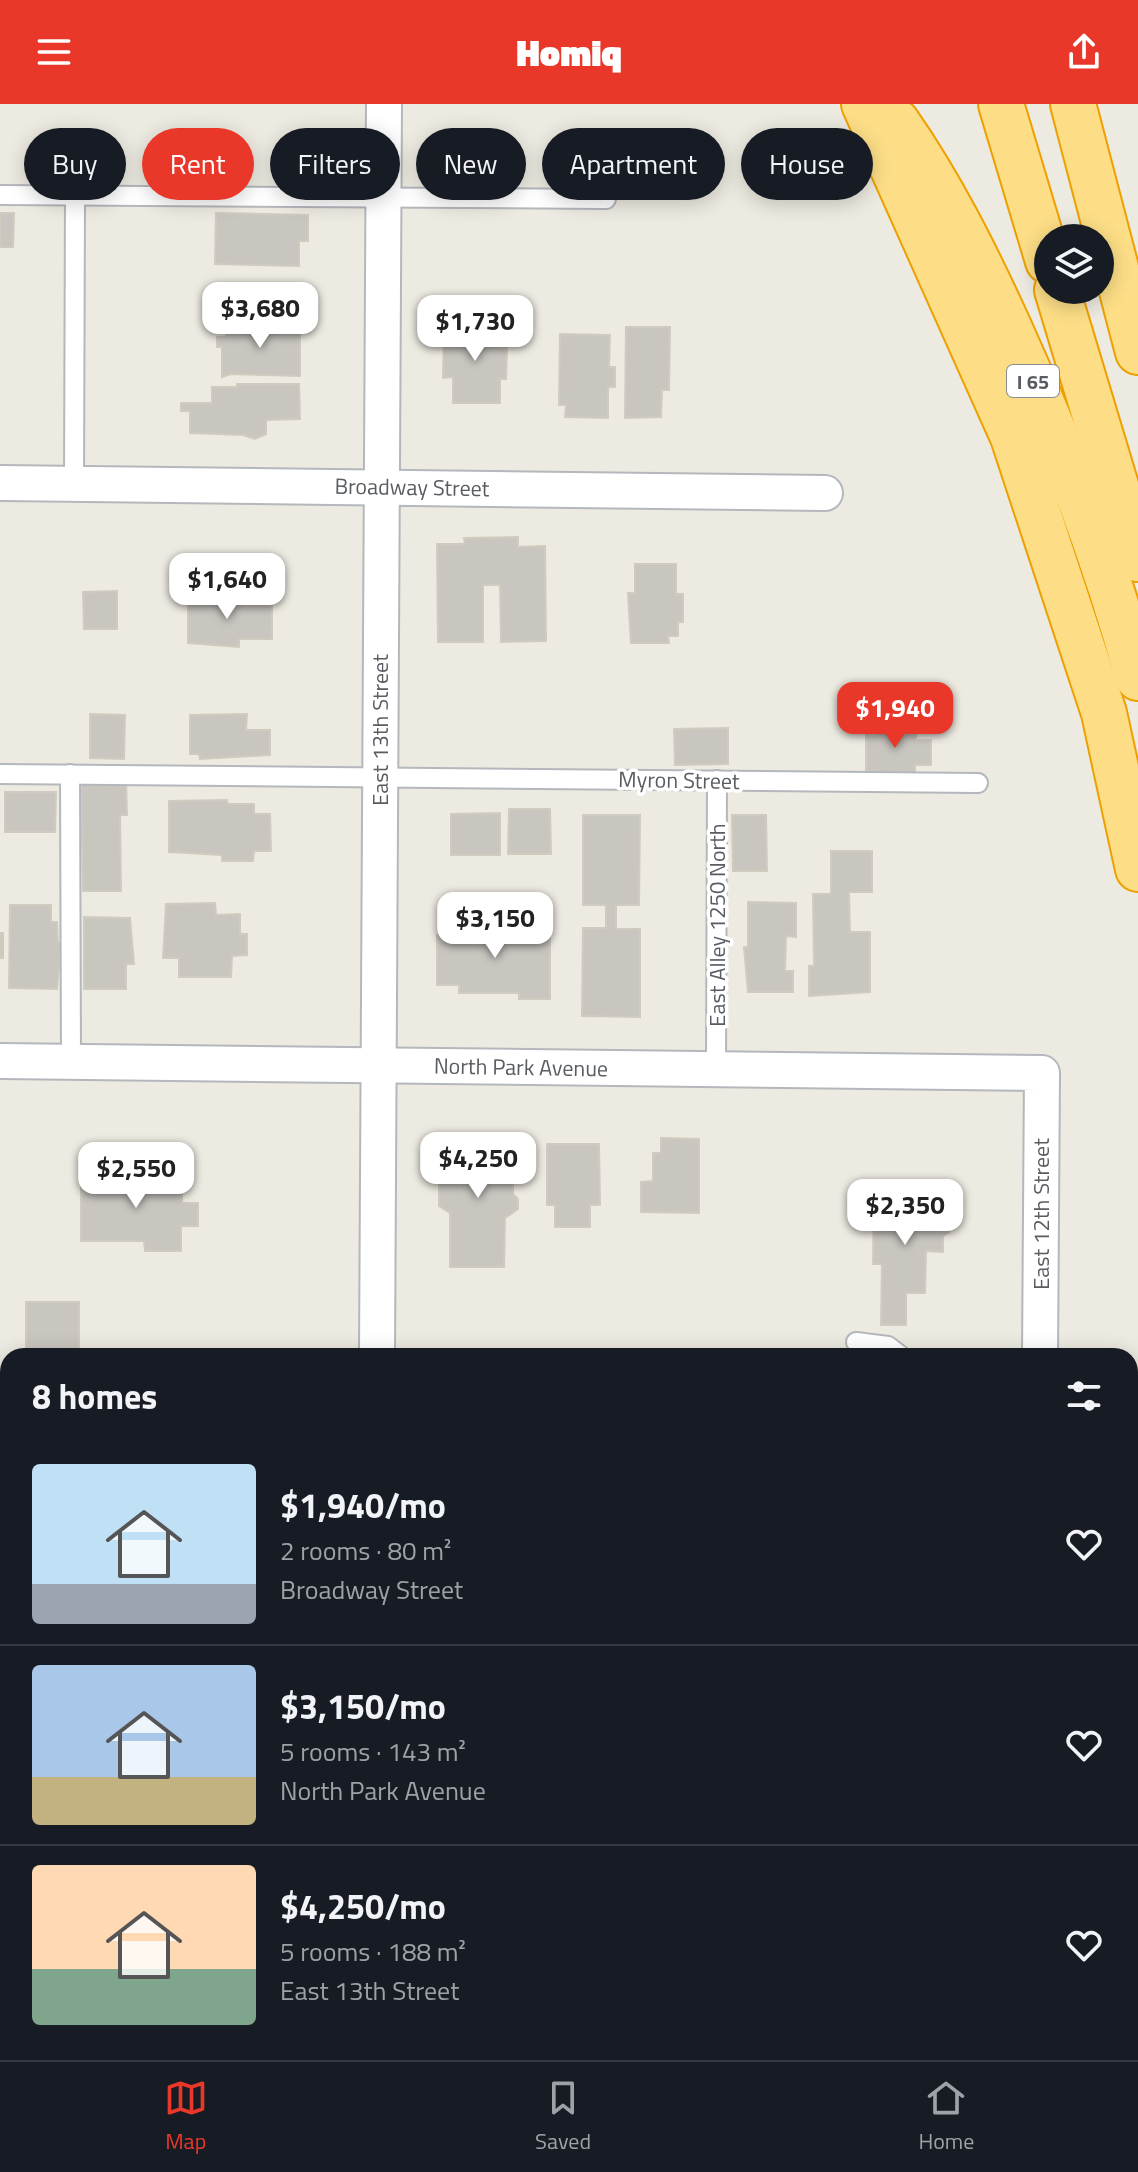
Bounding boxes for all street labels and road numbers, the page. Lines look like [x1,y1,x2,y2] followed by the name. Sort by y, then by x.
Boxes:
[1007,365,1059,397] road number: I 65
[334,469,490,505] street label: Broadway Street
[363,654,397,806] street label: East 13th Street
[618,762,740,798] street label: Myron Street
[700,823,734,1027] street label: East Alley 1250 North
[434,1048,608,1086] street label: North Park Avenue
[1024,1138,1058,1290] street label: East 12th Street

